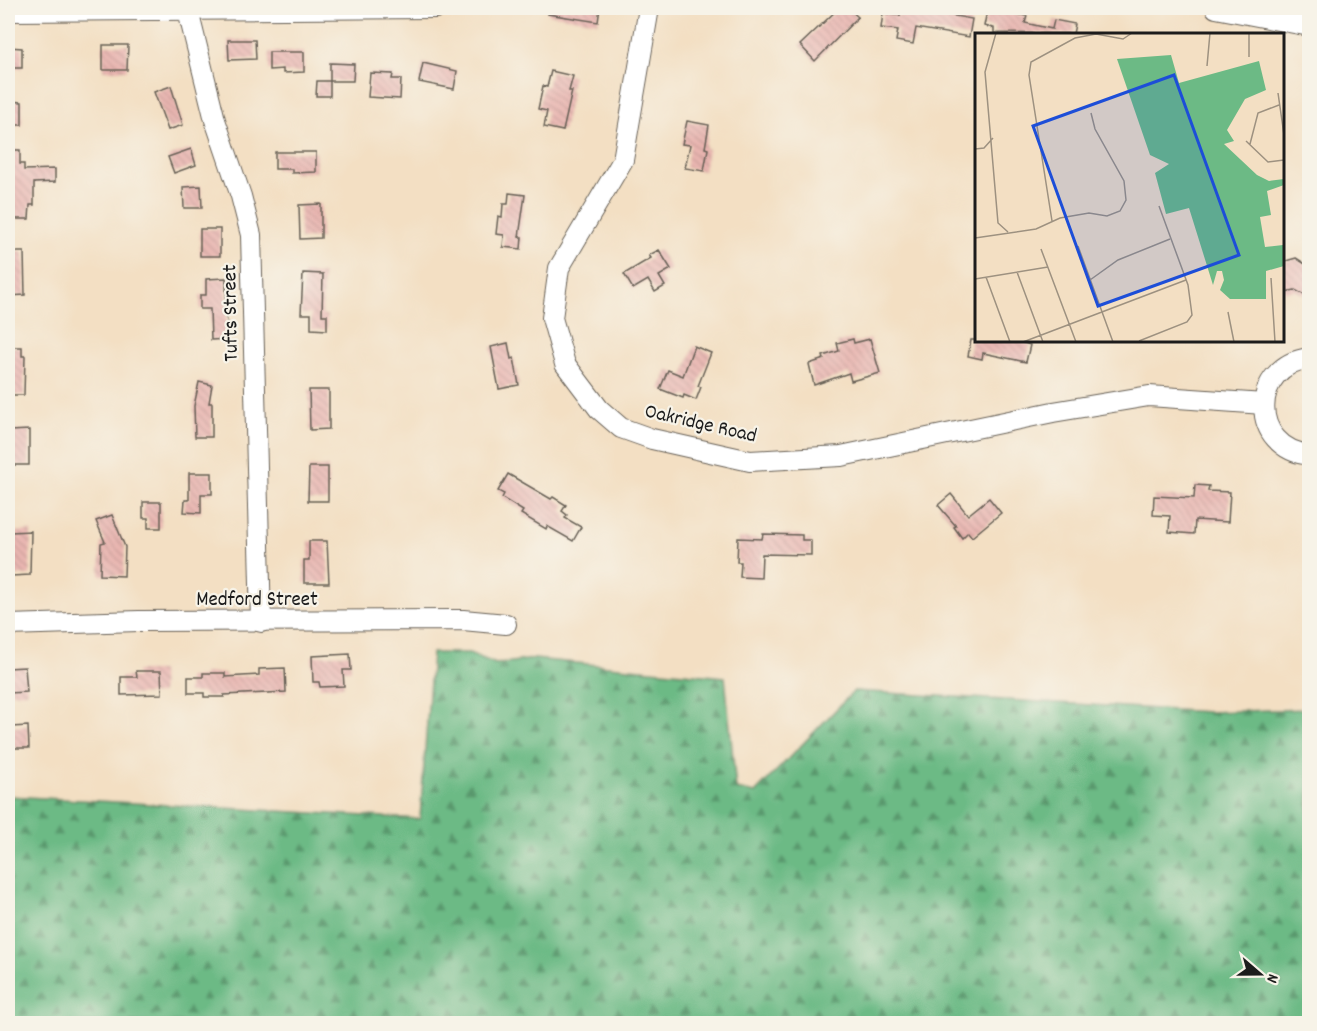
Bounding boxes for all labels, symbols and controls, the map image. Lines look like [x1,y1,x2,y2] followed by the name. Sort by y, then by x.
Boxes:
[975,33,1284,342] inset map
[216,264,248,362] street label: Tufts Street
[641,397,759,452] street label: Oakridge Road
[196,586,318,616] street label: Medford Street
[1230,944,1290,1004] north arrow
[1260,971,1284,986] text: N

